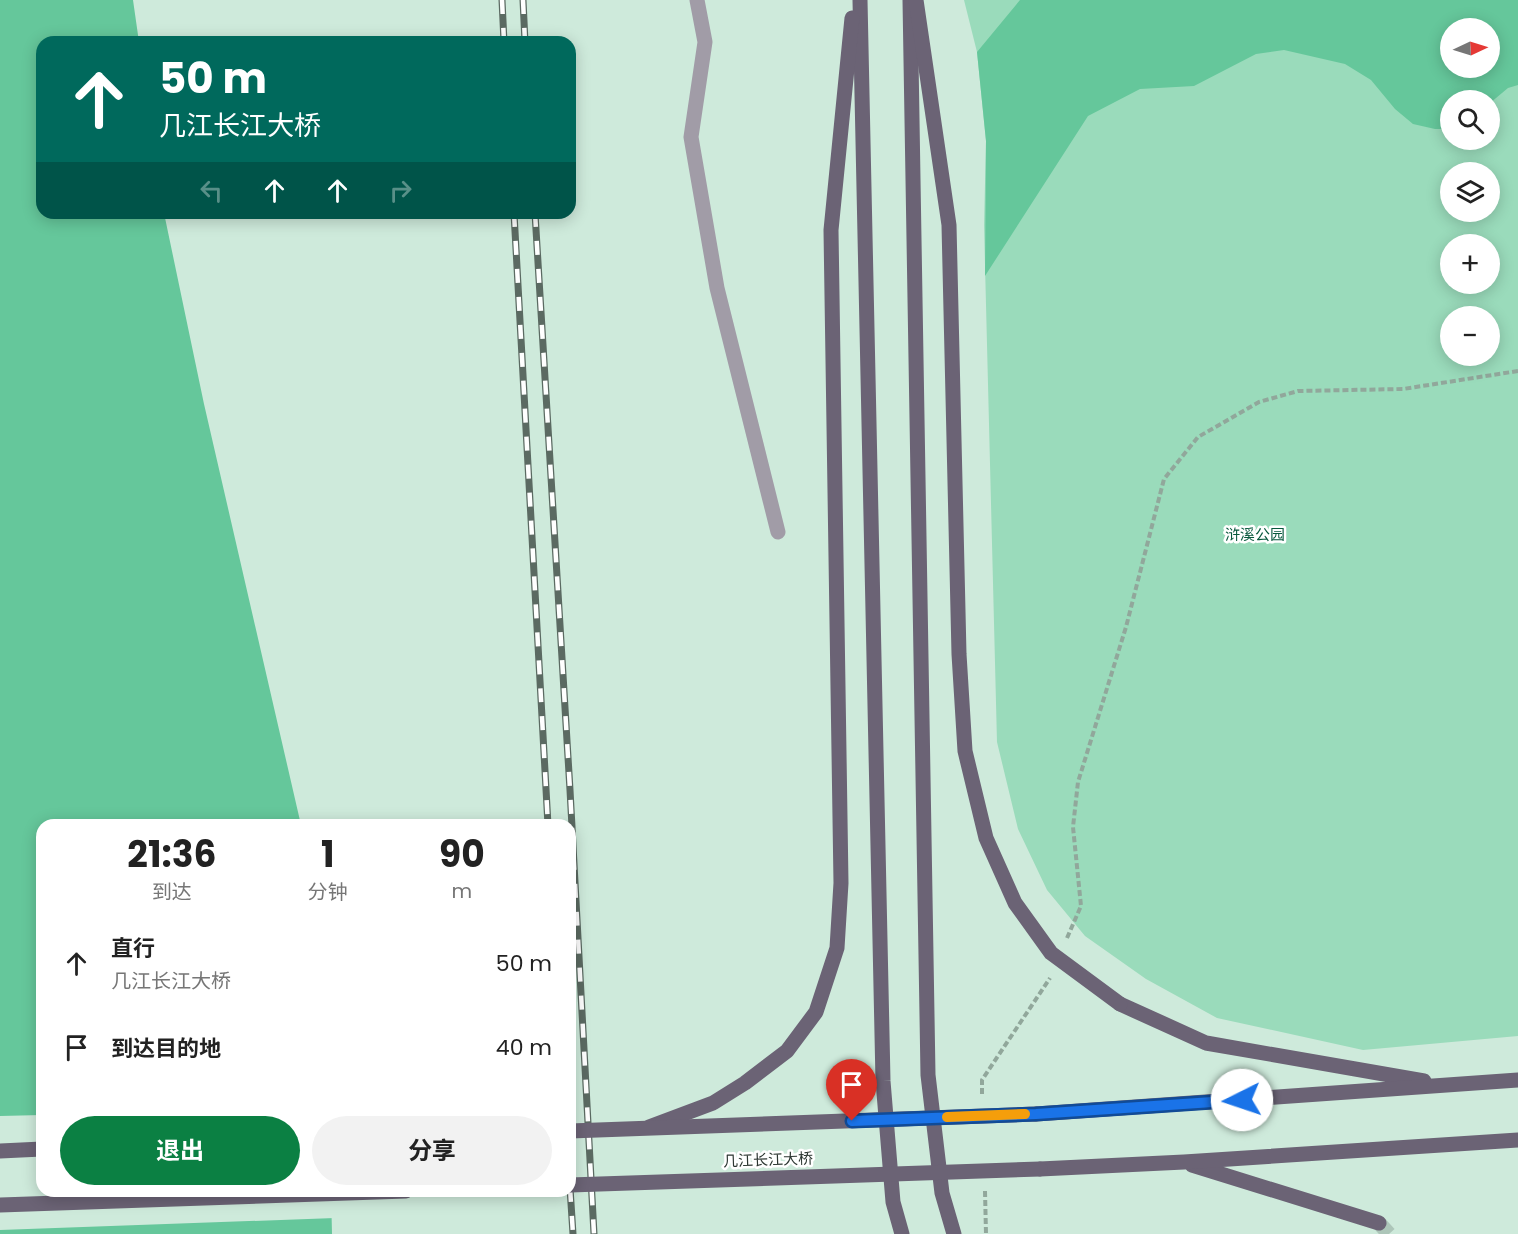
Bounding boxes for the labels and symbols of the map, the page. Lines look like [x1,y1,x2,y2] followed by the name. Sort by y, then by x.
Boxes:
[1440,18,1500,78] north arrow
[1225,524,1285,545] park label: 浒溪公园
[826,1059,877,1121] pin
[1210,1068,1274,1132] position arrow
[723,1147,813,1172] street label: 几江长江大桥

